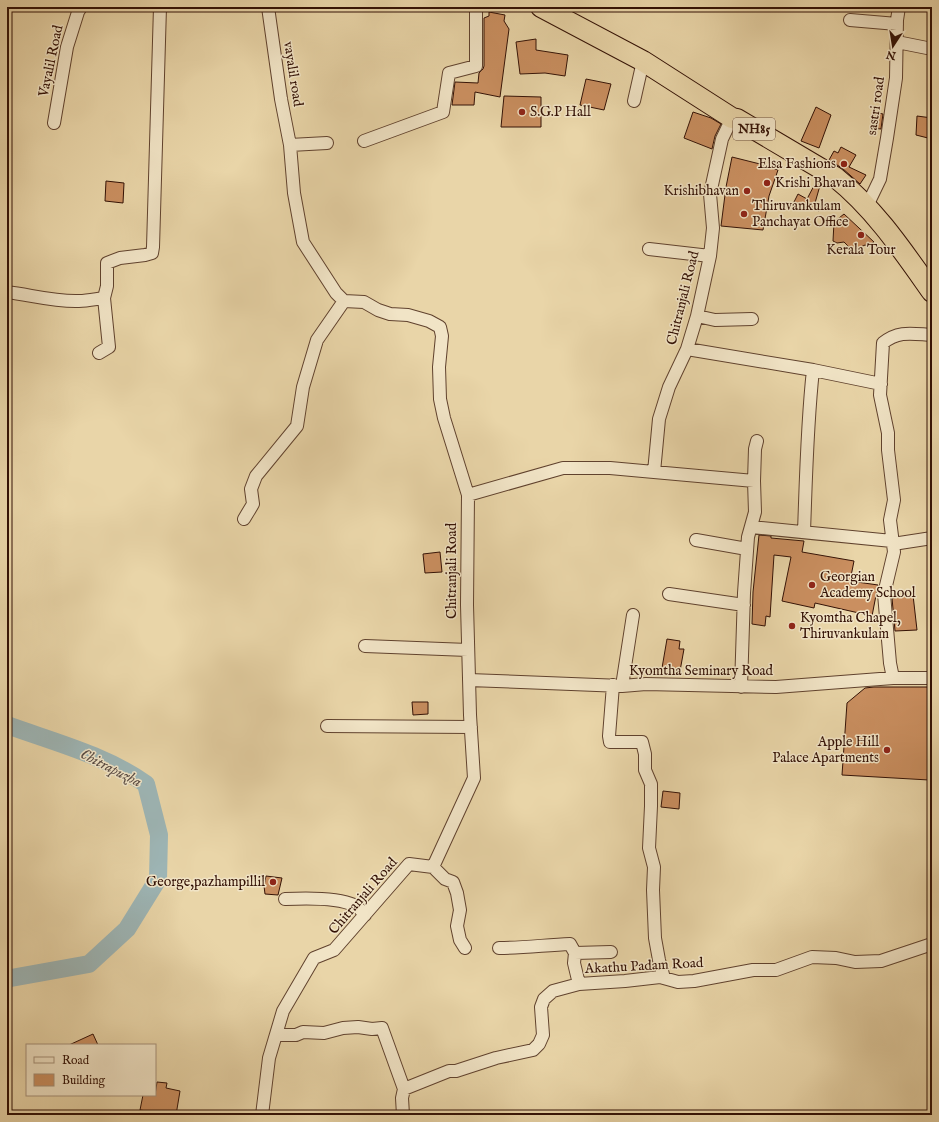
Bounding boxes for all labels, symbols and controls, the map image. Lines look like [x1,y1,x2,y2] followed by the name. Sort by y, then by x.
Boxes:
[34,23,68,100] street label: Vayalil Road
[873,26,913,66] north arrow
[279,40,307,108] street label: vayalil road
[885,47,898,63] text: N
[863,75,889,136] street label: sastri road
[530,103,591,121] place label: S.G.P Hall
[517,107,527,117] marker: S.G.P Hall
[733,118,775,140] road number: NH85
[758,155,836,173] place label: Elsa Fashions
[839,159,849,169] marker: Elsa Fashions
[775,174,856,192] place label: Krishi Bhavan
[762,178,772,188] marker: Krishi Bhavan
[663,182,740,200] place label: Krishibhavan
[742,186,752,196] marker: Krishibhavan
[752,197,849,231] place label: Thiruvankulam Panchayat Office
[739,209,749,219] marker: Thiruvankulam Panchayat Office
[856,230,866,240] marker: Kerala Tour
[826,241,896,259] place label: Kerala Tour
[663,249,703,347] street label: Chitranjali Road
[443,522,461,619] street label: Chitranjali Road
[819,568,916,602] place label: Georgian Academy School
[807,580,817,590] marker: Georgian Academy School
[800,609,901,643] place label: Kyomtha Chapel, Thiruvankulam
[787,621,797,631] marker: Kyomtha Chapel, Thiruvankulam
[629,662,774,680] street label: Kyomtha Seminary Road
[772,733,879,767] place label: Apple Hill Palace Apartments
[77,745,145,792] water label: Chitrapuzha
[882,745,892,755] marker: Apple Hill Palace Apartments
[325,853,402,938] street label: Chitranjali Road
[146,873,265,891] place label: George,pazhampillil
[268,877,278,887] marker: George,pazhampillil
[583,954,704,978] street label: Akathu Padam Road
[26,1044,156,1096] legend
[62,1053,90,1068] text: Road
[62,1073,106,1088] text: Building

